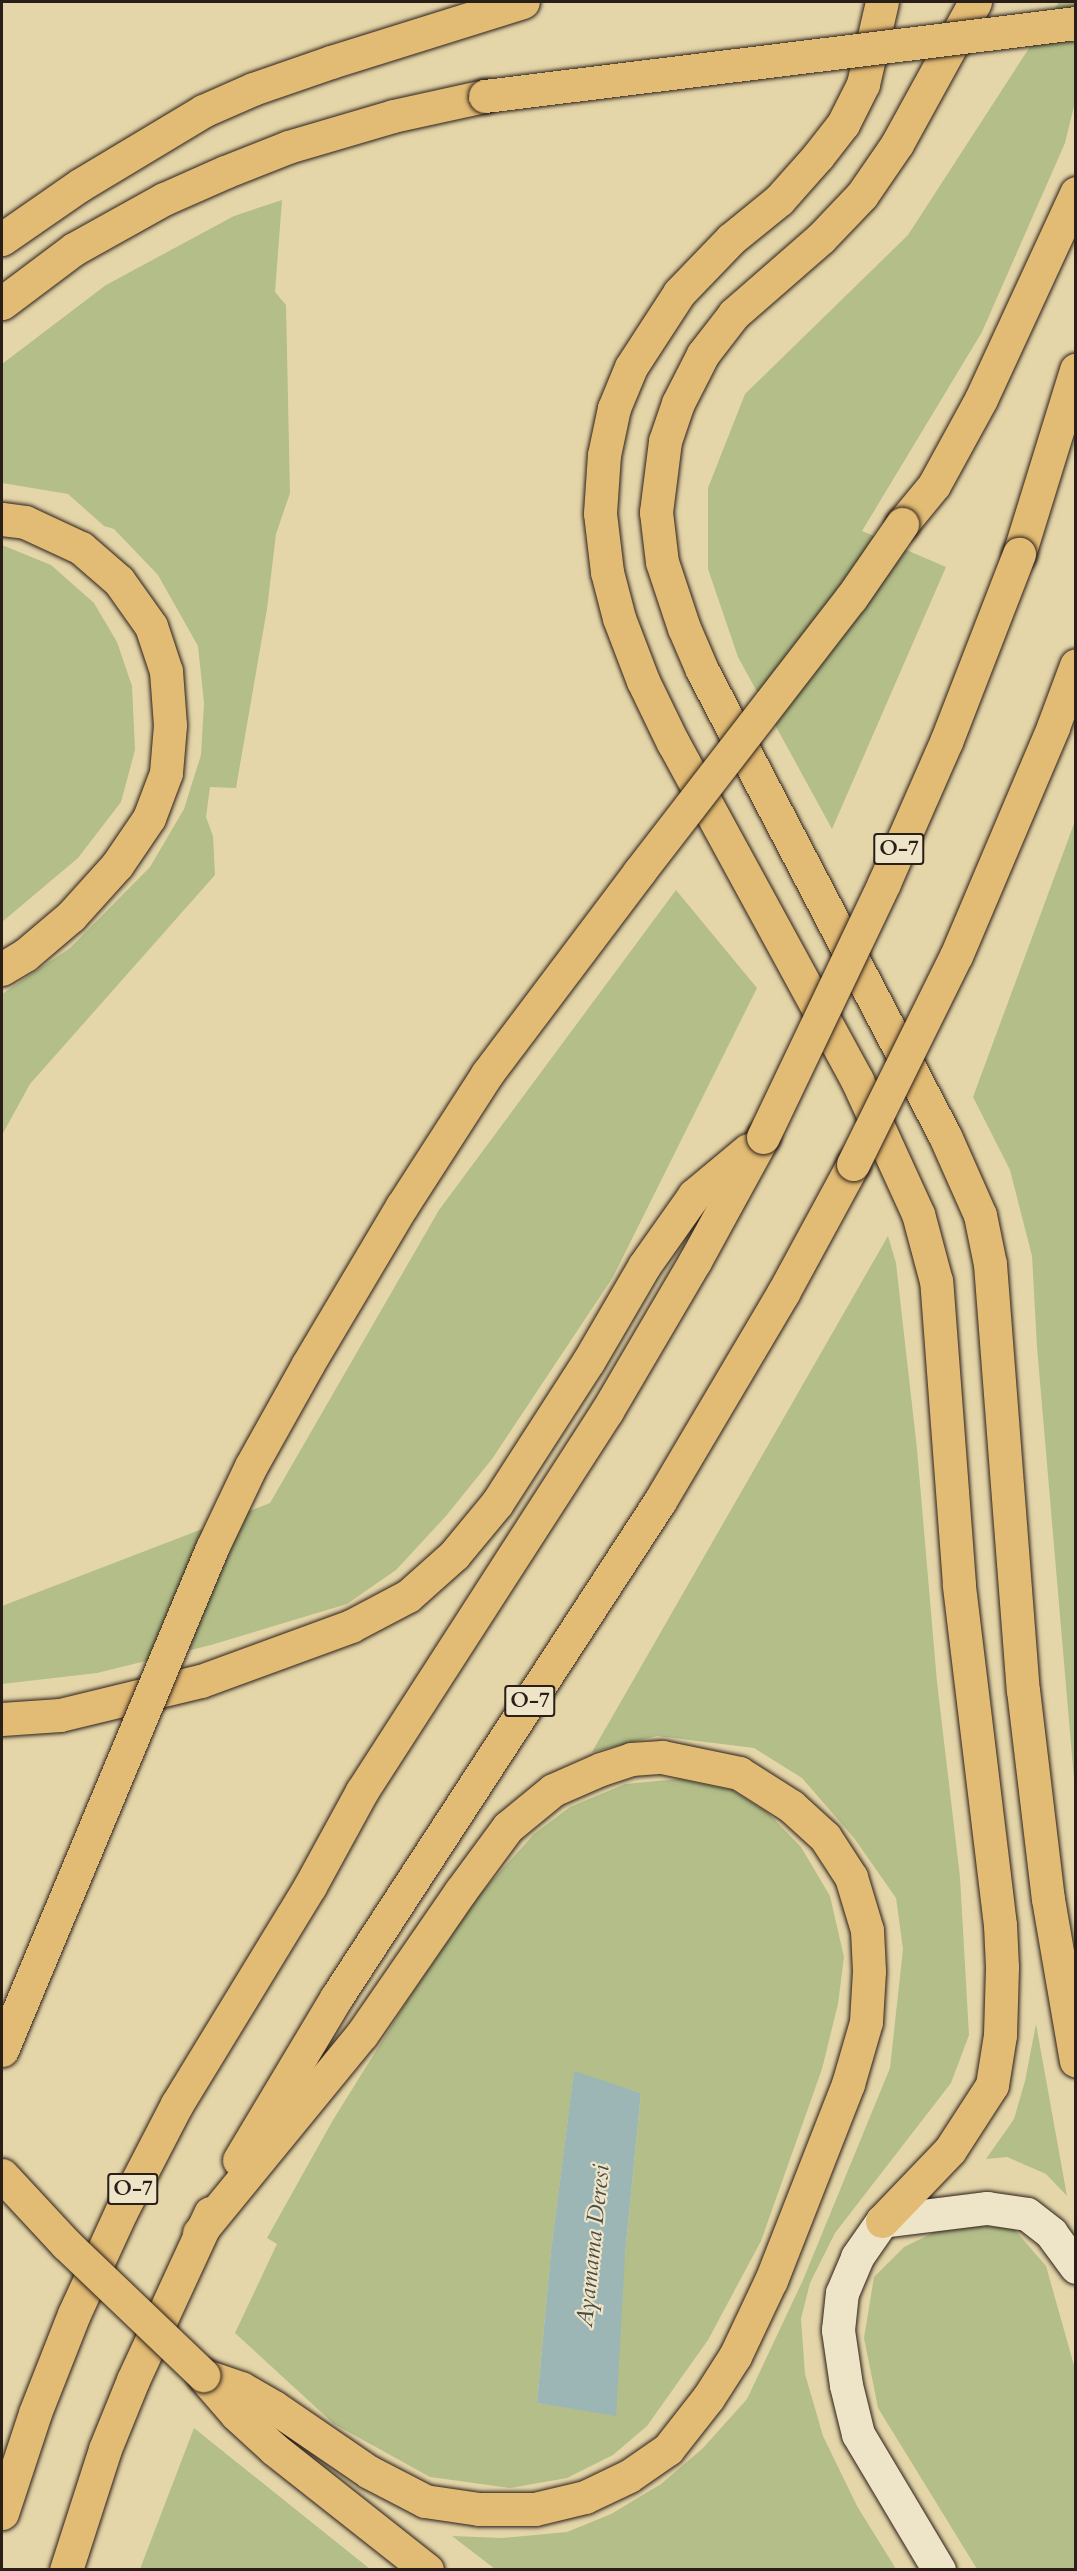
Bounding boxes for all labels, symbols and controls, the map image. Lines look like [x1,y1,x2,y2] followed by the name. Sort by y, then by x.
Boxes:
[872,831,926,867] road number: O-7
[503,1683,557,1719] road number: O-7
[570,2163,616,2329] water label: Ayamama Deresi
[106,2171,160,2207] road number: O-7

